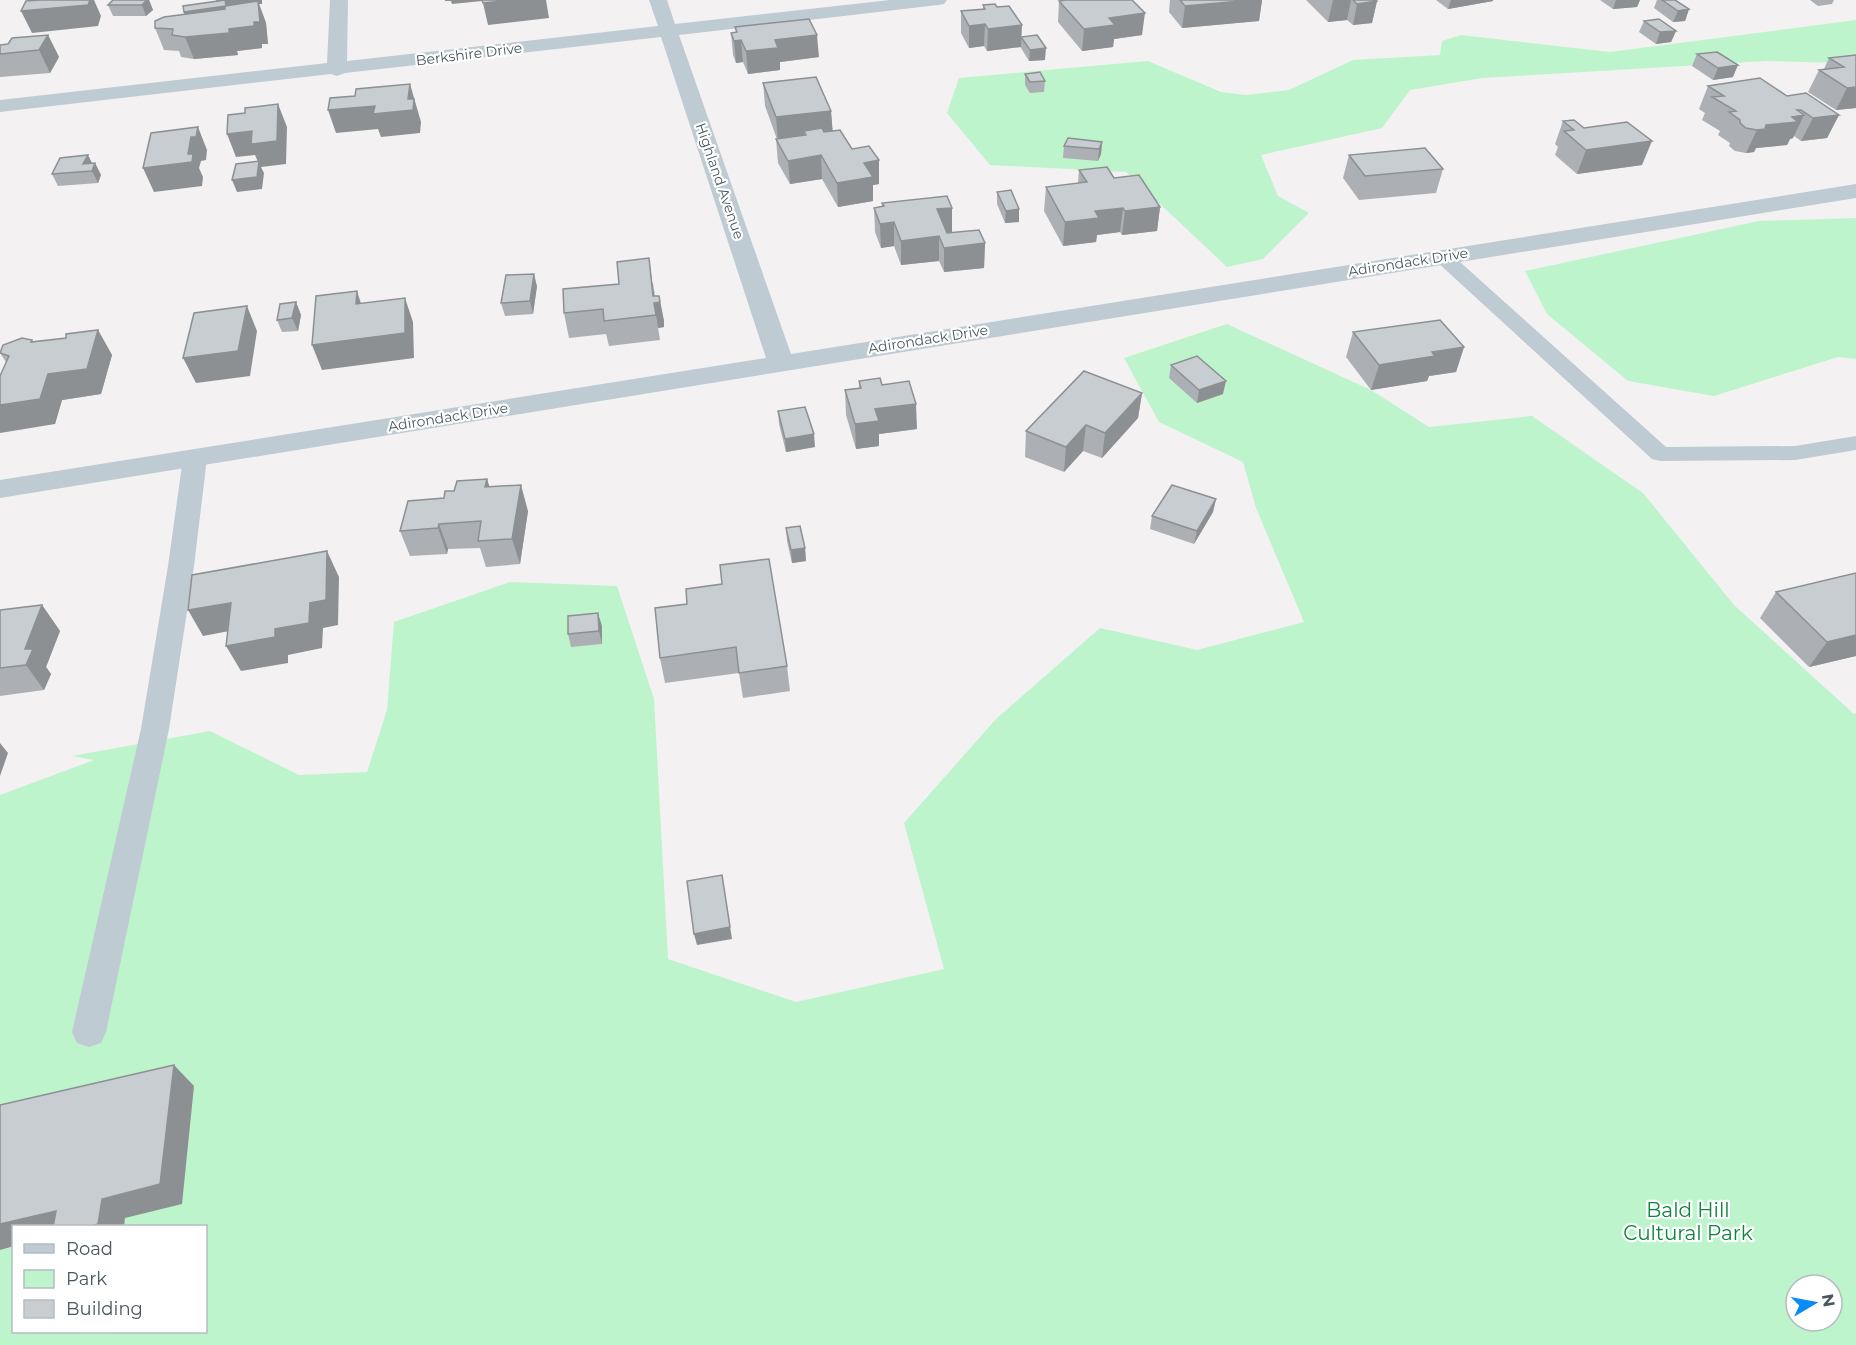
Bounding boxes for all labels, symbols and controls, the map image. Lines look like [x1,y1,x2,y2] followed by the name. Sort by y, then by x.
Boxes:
[415,39,523,69] street label: Berkshire Drive
[692,121,748,241] street label: Highland Avenue
[1347,244,1469,280] street label: Adirondack Drive
[867,321,989,357] street label: Adirondack Drive
[387,399,509,435] street label: Adirondack Drive
[1623,1198,1753,1245] park label: Bald Hill Cultural Park
[12,1225,207,1333] legend
[66,1238,113,1260] text: Road
[66,1268,107,1290] text: Park
[1784,1273,1844,1333] north arrow
[1818,1292,1839,1309] text: N
[66,1298,143,1320] text: Building

